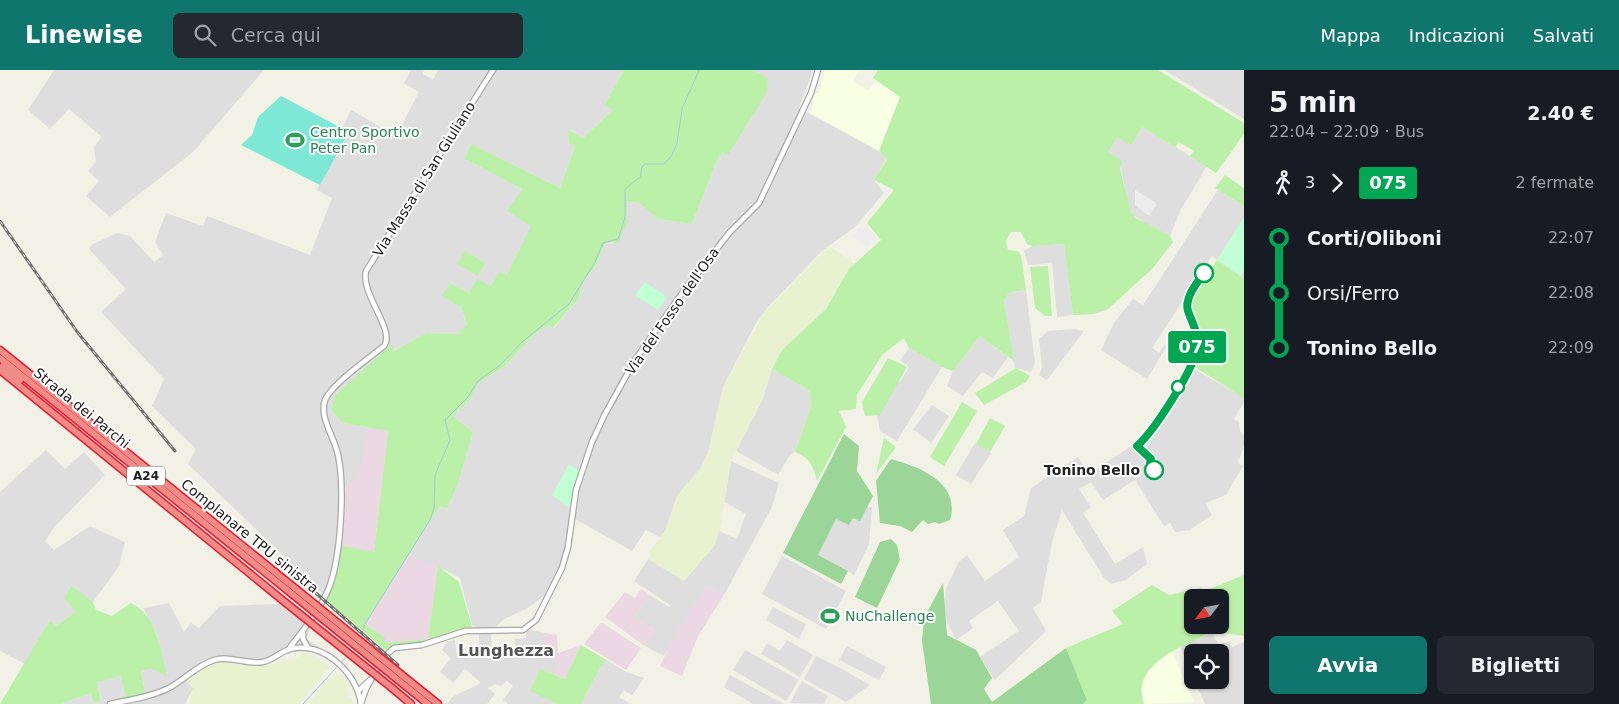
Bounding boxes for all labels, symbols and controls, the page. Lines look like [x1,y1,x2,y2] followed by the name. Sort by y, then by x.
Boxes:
[173,13,523,58] search box
[25,21,143,49] text: Linewise
[191,21,219,49] icon: search
[231,24,321,46] text: Cerca qui
[1320,25,1381,46] text: Mappa
[1409,25,1505,46] text: Indicazioni
[1533,25,1594,46] text: Salvati
[1269,86,1357,119] text: 5 min
[370,98,478,260] street label: Via Massa di San Giuliano
[1527,102,1594,124] text: 2.40 €
[1269,122,1424,141] text: 22:04 – 22:09 · Bus
[310,124,420,156] place label: Centro Sportivo Peter Pan
[284,129,306,151] sports icon: Centro Sportivo Peter Pan
[1269,169,1297,197] icon: walk
[1323,169,1351,197] icon: forward
[1369,172,1407,193] text: 075
[1305,173,1315,192] text: 3
[1515,173,1594,192] text: 2 fermate
[1307,227,1442,249] text: Corti/Oliboni
[1548,228,1594,247] text: 22:07
[622,244,722,378] street label: Via del Fosso dell'Osa
[1194,263,1214,283] unlabelled marker
[1307,282,1399,304] text: Orsi/Ferro
[1548,283,1594,302] text: 22:08
[1168,331,1226,363] line badge: 075
[1178,336,1216,357] text: 075
[1307,337,1437,359] text: Tonino Bello
[1548,338,1594,357] text: 22:09
[31,364,133,452] street label: Strada dei Parchi
[1171,380,1185,394] unlabelled marker
[1144,460,1164,480] marker: Tonino Bello
[1044,462,1140,478] place label: Tonino Bello
[127,466,165,486] road number: A24
[178,476,322,596] street label: Complanare TPU sinistra
[1184,589,1229,634] north arrow
[1184,589,1229,689] map controls
[819,605,841,627] sports icon: NuChallenge
[845,608,934,624] place label: NuChallenge
[1269,636,1427,694] button: Avvia
[1437,636,1594,694] button: Biglietti
[458,641,554,660] district label: Lunghezza
[1184,644,1229,689] button: locate

